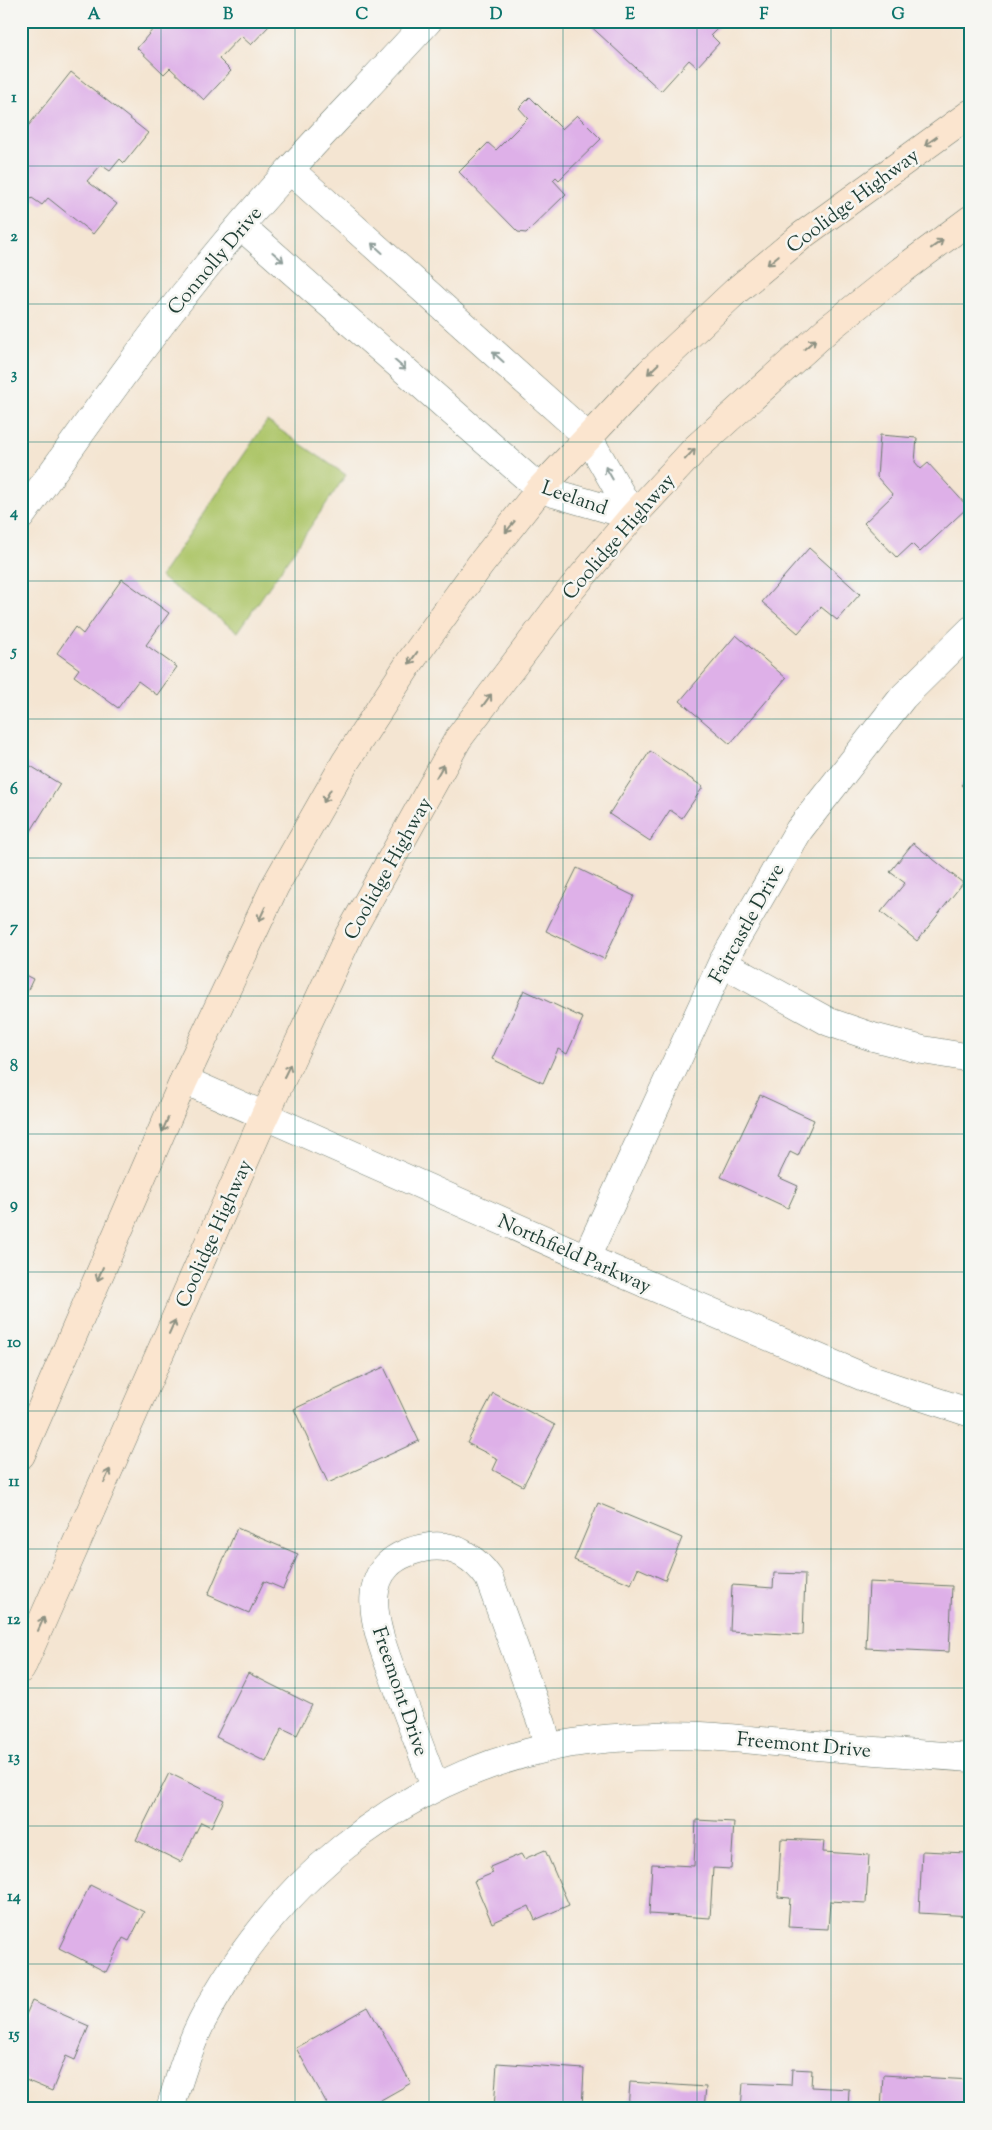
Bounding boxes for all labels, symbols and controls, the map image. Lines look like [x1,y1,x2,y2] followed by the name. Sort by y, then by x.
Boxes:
[88,4,101,27] text: A
[223,4,233,27] text: B
[356,4,369,27] text: C
[490,4,503,27] text: D
[625,4,635,27] text: E
[760,4,769,27] text: F
[891,4,905,27] text: G
[11,87,17,110] text: 1
[925,135,938,146] one-way arrow
[781,142,926,262] street label: Coolidge Highway
[162,201,270,322] street label: Connolly Drive
[10,226,18,249] text: 2
[930,239,944,249] one-way arrow
[371,242,384,254] one-way arrow
[272,252,285,263] one-way arrow
[767,254,780,265] one-way arrow
[803,339,816,350] one-way arrow
[491,351,504,363] one-way arrow
[394,359,407,371] one-way arrow
[647,363,659,375] one-way arrow
[11,364,18,387] text: 3
[684,448,696,460] one-way arrow
[603,467,613,481] one-way arrow
[557,468,683,607] street label: Coolidge Highway
[537,475,611,524] street label: Leeland
[9,502,18,525] text: 4
[504,520,515,533] one-way arrow
[9,641,17,664] text: 5
[408,651,418,665] one-way arrow
[482,693,492,707] one-way arrow
[436,764,445,779] one-way arrow
[10,779,18,802] text: 6
[322,788,332,803] one-way arrow
[338,792,441,946] street label: Coolidge Highway
[703,859,793,989] street label: Faircastle Drive
[257,906,266,921] one-way arrow
[10,917,19,940] text: 7
[10,1056,18,1079] text: 8
[282,1064,292,1079] one-way arrow
[160,1117,170,1132] one-way arrow
[170,1155,261,1313] street label: Coolidge Highway
[10,1194,18,1217] text: 9
[493,1208,655,1302] street label: Northfield Parkway
[95,1266,105,1281] one-way arrow
[168,1320,178,1335] one-way arrow
[7,1332,21,1355] text: 10
[103,1469,112,1484] one-way arrow
[9,1471,20,1494] text: 11
[8,1609,21,1632] text: 12
[37,1617,46,1632] one-way arrow
[363,1623,434,1760] street label: Freemont Drive
[735,1726,872,1767] street label: Freemont Drive
[8,1747,20,1770] text: 13
[7,1886,21,1909] text: 14
[9,2024,20,2047] text: 15

